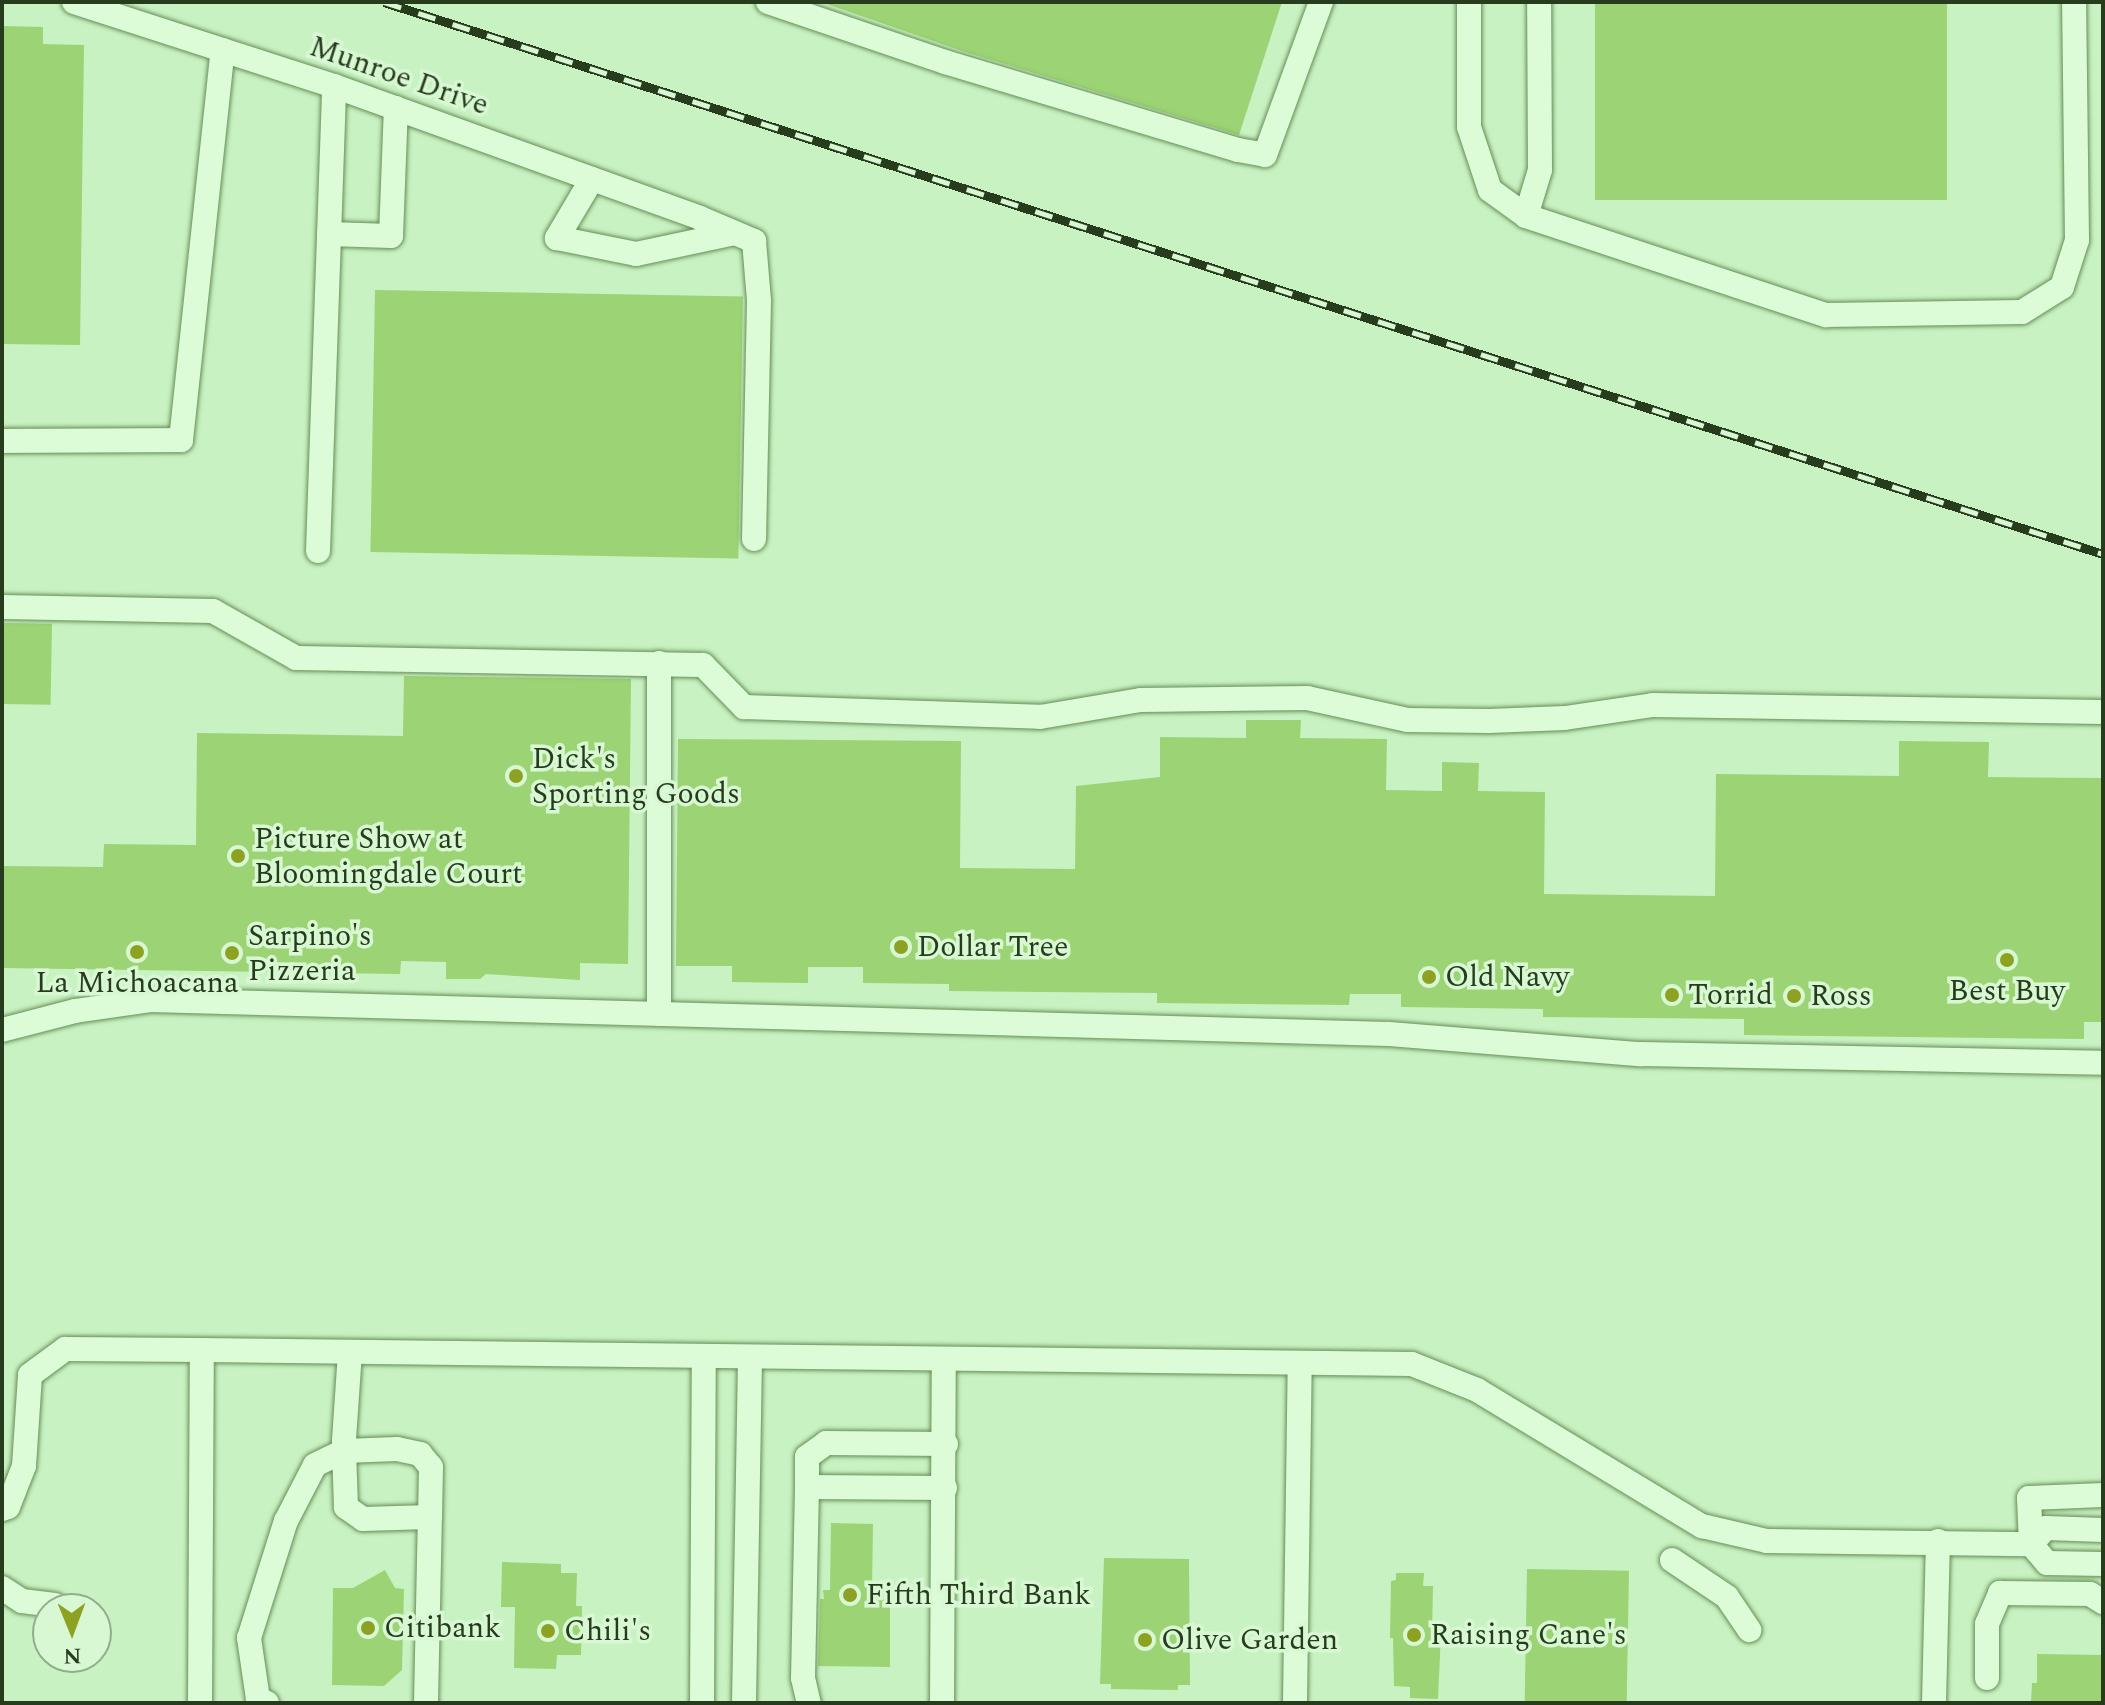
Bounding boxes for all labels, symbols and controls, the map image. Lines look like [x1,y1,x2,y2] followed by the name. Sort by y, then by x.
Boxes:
[305,29,493,123] street label: Munroe Drive
[532,741,740,812] place label: Dick's Sporting Goods
[507,767,525,785] marker: Dick's Sporting Goods
[254,821,523,892] place label: Picture Show at Bloomingdale Court
[229,847,247,865] marker: Picture Show at Bloomingdale Court
[248,918,372,988] place label: Sarpino's Pizzeria
[917,929,1068,965] place label: Dollar Tree
[892,938,910,956] marker: Dollar Tree
[128,943,146,961] marker: La Michoacana
[223,944,241,962] marker: Sarpino's Pizzeria
[1998,951,2016,969] marker: Best Buy
[1445,959,1569,995] place label: Old Navy
[35,965,239,1001] place label: La Michoacana
[1420,968,1438,986] marker: Old Navy
[1949,973,2065,1009] place label: Best Buy
[1688,977,1773,1013] place label: Torrid
[1810,978,1872,1014] place label: Ross
[1663,986,1681,1004] marker: Torrid
[1785,987,1803,1005] marker: Ross
[866,1577,1091,1613] place label: Fifth Third Bank
[841,1586,859,1604] marker: Fifth Third Bank
[32,1593,112,1673] north arrow
[384,1610,501,1646] place label: Citibank
[564,1613,651,1649] place label: Chili's
[1430,1617,1627,1653] place label: Raising Cane's
[359,1619,377,1637] marker: Citibank
[539,1622,557,1640] marker: Chili's
[1161,1622,1338,1658] place label: Olive Garden
[1405,1626,1423,1644] marker: Raising Cane's
[1136,1631,1154,1649] marker: Olive Garden
[63,1639,82,1672] text: N

